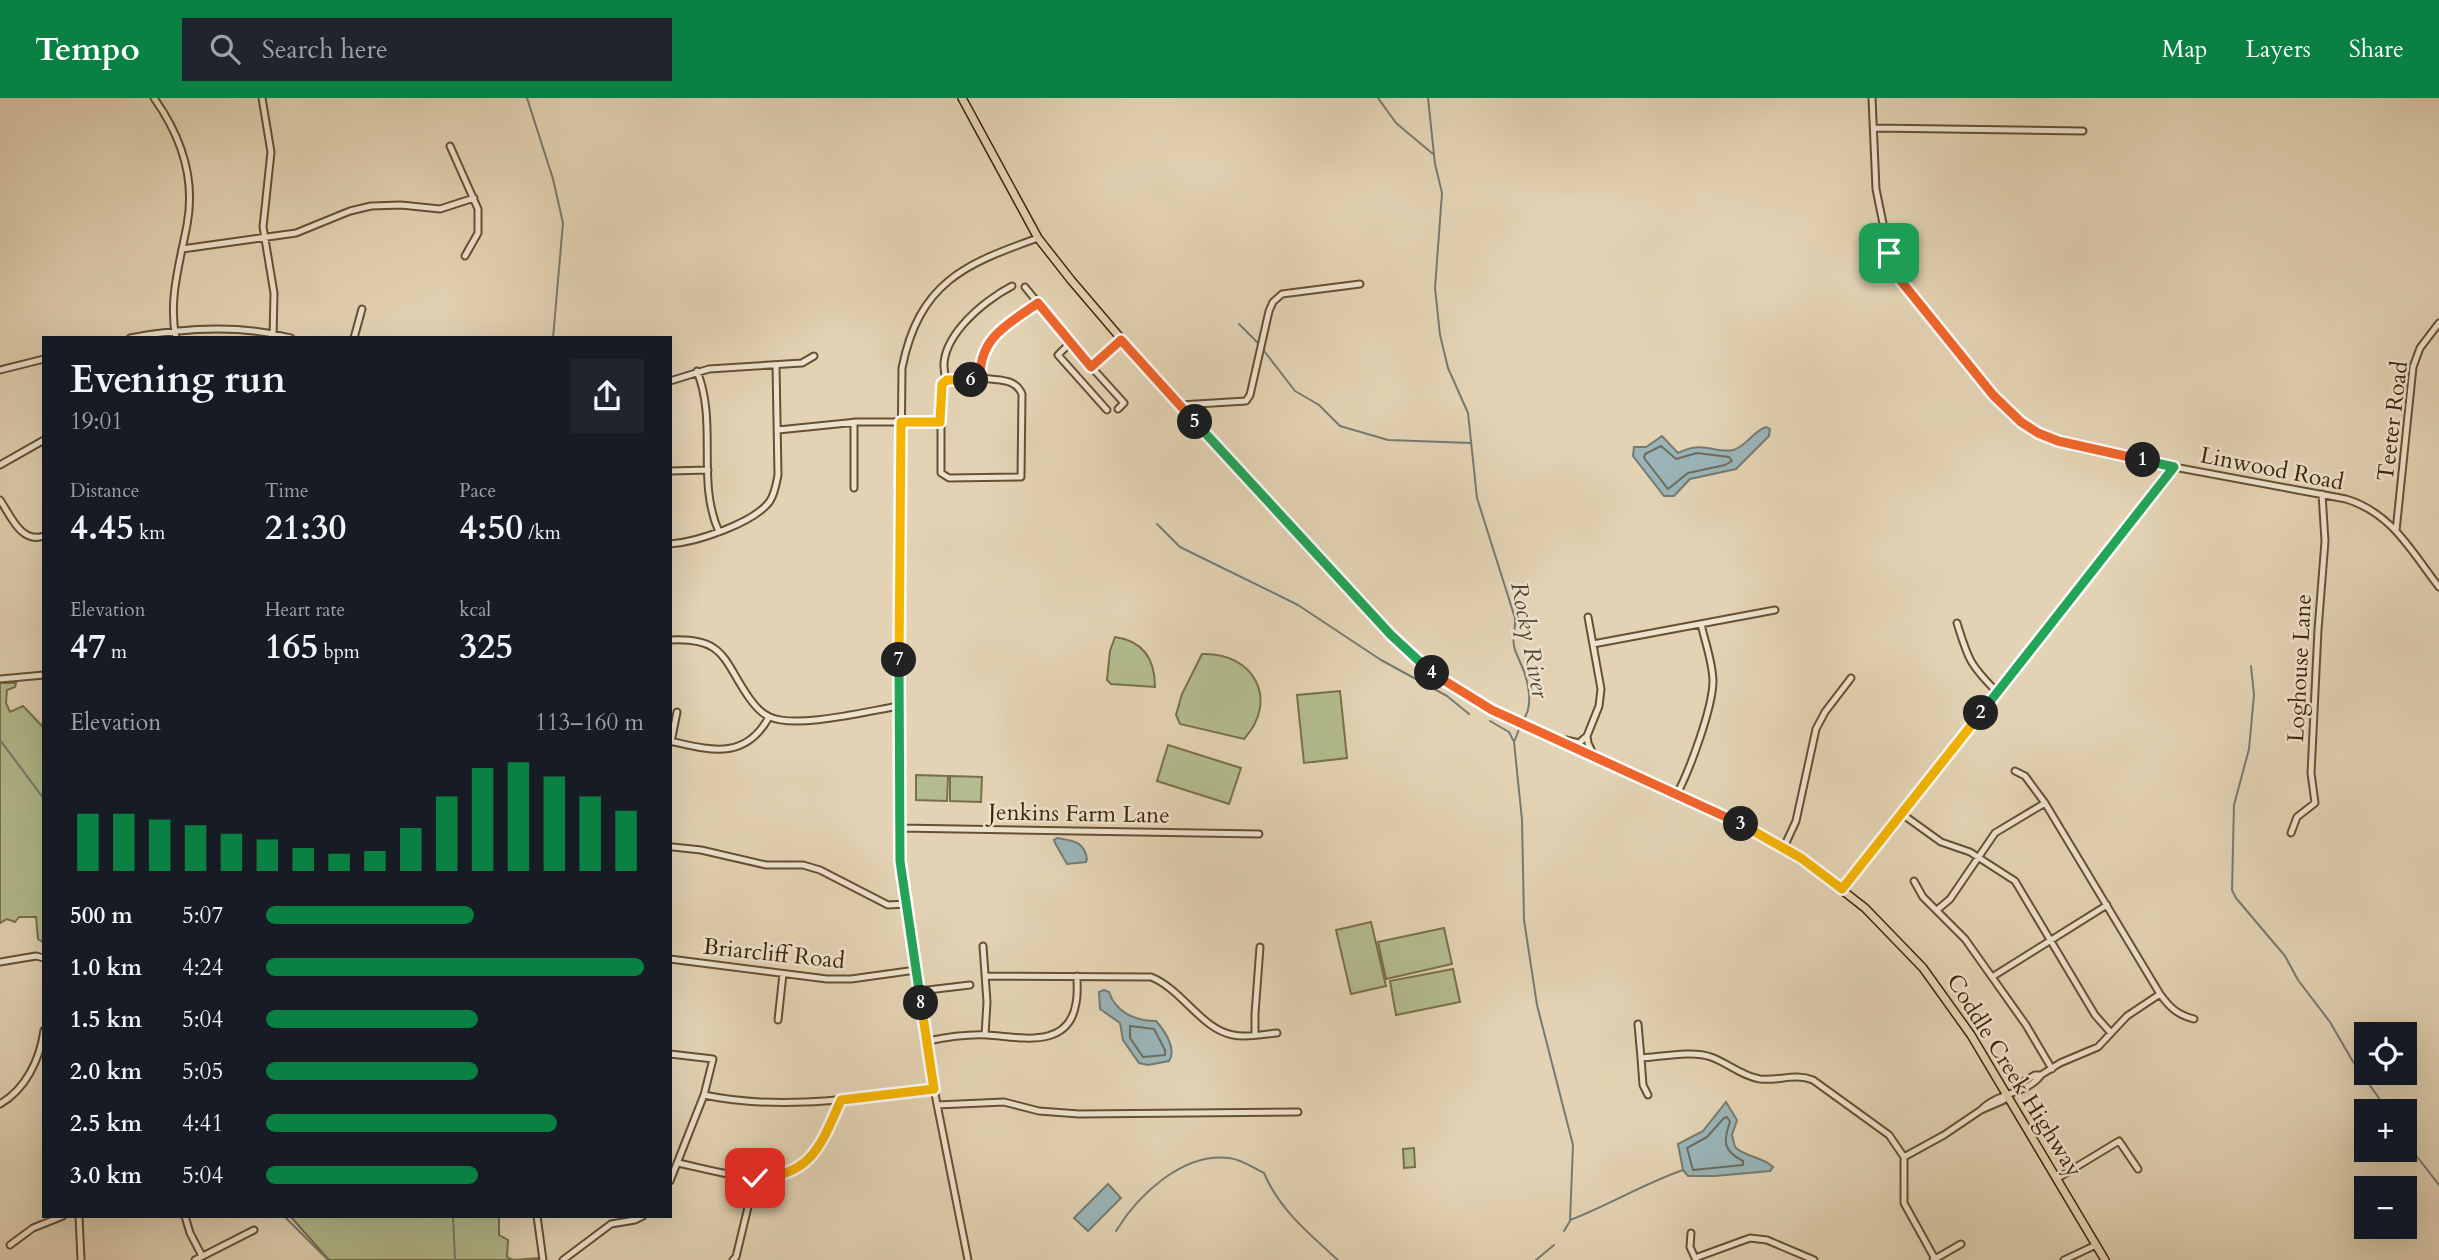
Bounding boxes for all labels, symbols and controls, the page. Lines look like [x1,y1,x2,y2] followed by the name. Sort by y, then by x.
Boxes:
[182,18,672,81] search box
[35,27,140,72] text: Tempo
[206,30,244,68] icon: search
[262,32,388,67] text: Search here
[2162,33,2208,66] text: Map
[2246,33,2311,66] text: Layers
[2349,33,2404,66] text: Share
[1859,223,1919,283] pin
[1870,234,1908,272] icon: arrive
[70,354,286,406] text: Evening run
[570,359,644,433] button: share
[2370,359,2415,483] street label: Teeter Road
[954,362,988,398] pin: 6
[966,366,975,392] text: 6
[1178,404,1212,440] pin: 5
[70,406,123,437] text: 19:01
[1190,408,1199,434] text: 5
[2197,439,2347,498] street label: Linwood Road
[2126,442,2160,478] pin: 1
[2138,446,2147,472] text: 1
[70,478,139,504] text: Distance
[265,478,309,504] text: Time
[459,478,496,504] text: Pace
[70,504,134,552] text: 4.45
[265,504,347,552] text: 21:30
[459,504,523,552] text: 4:50
[134,520,165,546] text: km
[523,520,561,546] text: /km
[1502,579,1557,702] water label: Rocky River
[2280,593,2319,743] street label: Loghouse Lane
[70,597,145,623] text: Elevation
[265,597,345,623] text: Heart rate
[459,597,491,623] text: kcal
[70,623,106,671] text: 47
[265,623,318,671] text: 165
[459,623,513,671] text: 325
[106,639,127,665] text: m
[318,639,360,665] text: bpm
[881,642,916,678] pin: 7
[894,646,903,672] text: 7
[1414,656,1450,690] pin: 4
[1427,659,1436,685] text: 4
[1964,696,1998,730] pin: 2
[1976,699,1985,725] text: 2
[70,707,161,738] text: Elevation
[535,707,644,738] text: 113–160 m
[985,796,1170,831] street label: Jenkins Farm Lane
[1724,806,1758,842] pin: 3
[1736,810,1745,836] text: 3
[70,900,133,931] text: 500 m
[182,900,223,931] text: 5:07
[702,931,847,976] street label: Briarcliff Road
[70,952,142,983] text: 1.0 km
[182,952,223,983] text: 4:24
[1939,968,2090,1183] street label: Coddle Creek Highway
[904,986,939,1020] pin: 8
[916,989,925,1015] text: 8
[70,1004,142,1035] text: 1.5 km
[182,1004,223,1035] text: 5:04
[2354,1022,2417,1239] map controls
[2354,1022,2417,1085] button: locate
[70,1056,142,1087] text: 2.0 km
[182,1056,223,1087] text: 5:05
[2354,1099,2417,1162] button: +
[70,1108,142,1139] text: 2.5 km
[182,1108,223,1139] text: 4:41
[725,1148,785,1208] pin
[736,1159,774,1197] icon: check
[70,1160,142,1191] text: 3.0 km
[182,1160,223,1191] text: 5:04
[2354,1176,2417,1239] button: −

